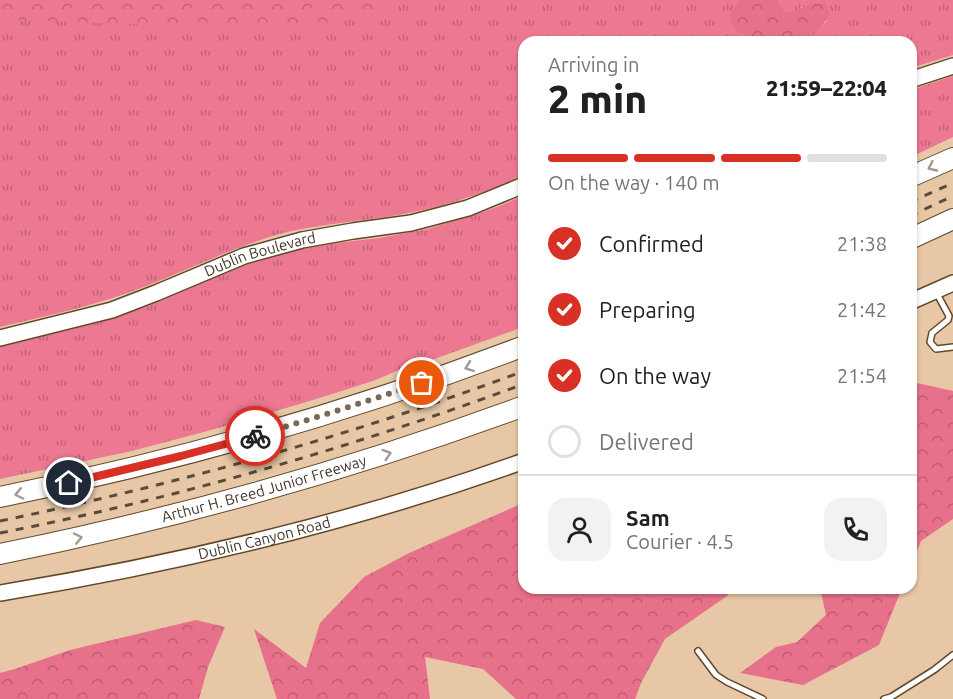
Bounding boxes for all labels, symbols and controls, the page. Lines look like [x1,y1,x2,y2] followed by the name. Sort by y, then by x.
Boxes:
[548,53,639,76] text: Arriving in
[766,75,887,100] text: 21:59–22:04
[548,77,647,120] text: 2 min
[927,160,938,172] one-way arrow
[548,171,720,194] text: On the way · 140 m
[548,227,581,260] icon: check
[202,229,317,280] street label: Dublin Boulevard
[599,231,704,256] text: Confirmed
[837,232,887,255] text: 21:38
[548,293,581,326] icon: check
[599,297,696,322] text: Preparing
[837,298,887,321] text: 21:42
[396,357,447,408] pin
[464,359,475,372] one-way arrow
[548,359,581,392] icon: check
[599,363,711,388] text: On the way
[837,364,887,387] text: 21:54
[405,366,438,399] icon: bag
[225,406,285,466] courier
[239,420,272,453] icon: bike
[599,429,694,454] text: Delivered
[381,448,392,461] one-way arrow
[160,451,368,525] street label: Arthur H. Breed Junior Freeway
[43,457,94,508] pin
[52,466,85,499] icon: home
[14,487,24,500] one-way arrow
[548,498,611,561] button: person
[824,498,887,561] button: phone
[626,505,670,530] text: Sam
[197,513,332,562] street label: Dublin Canyon Road
[626,530,734,553] text: Courier · 4.5
[73,532,83,545] one-way arrow

